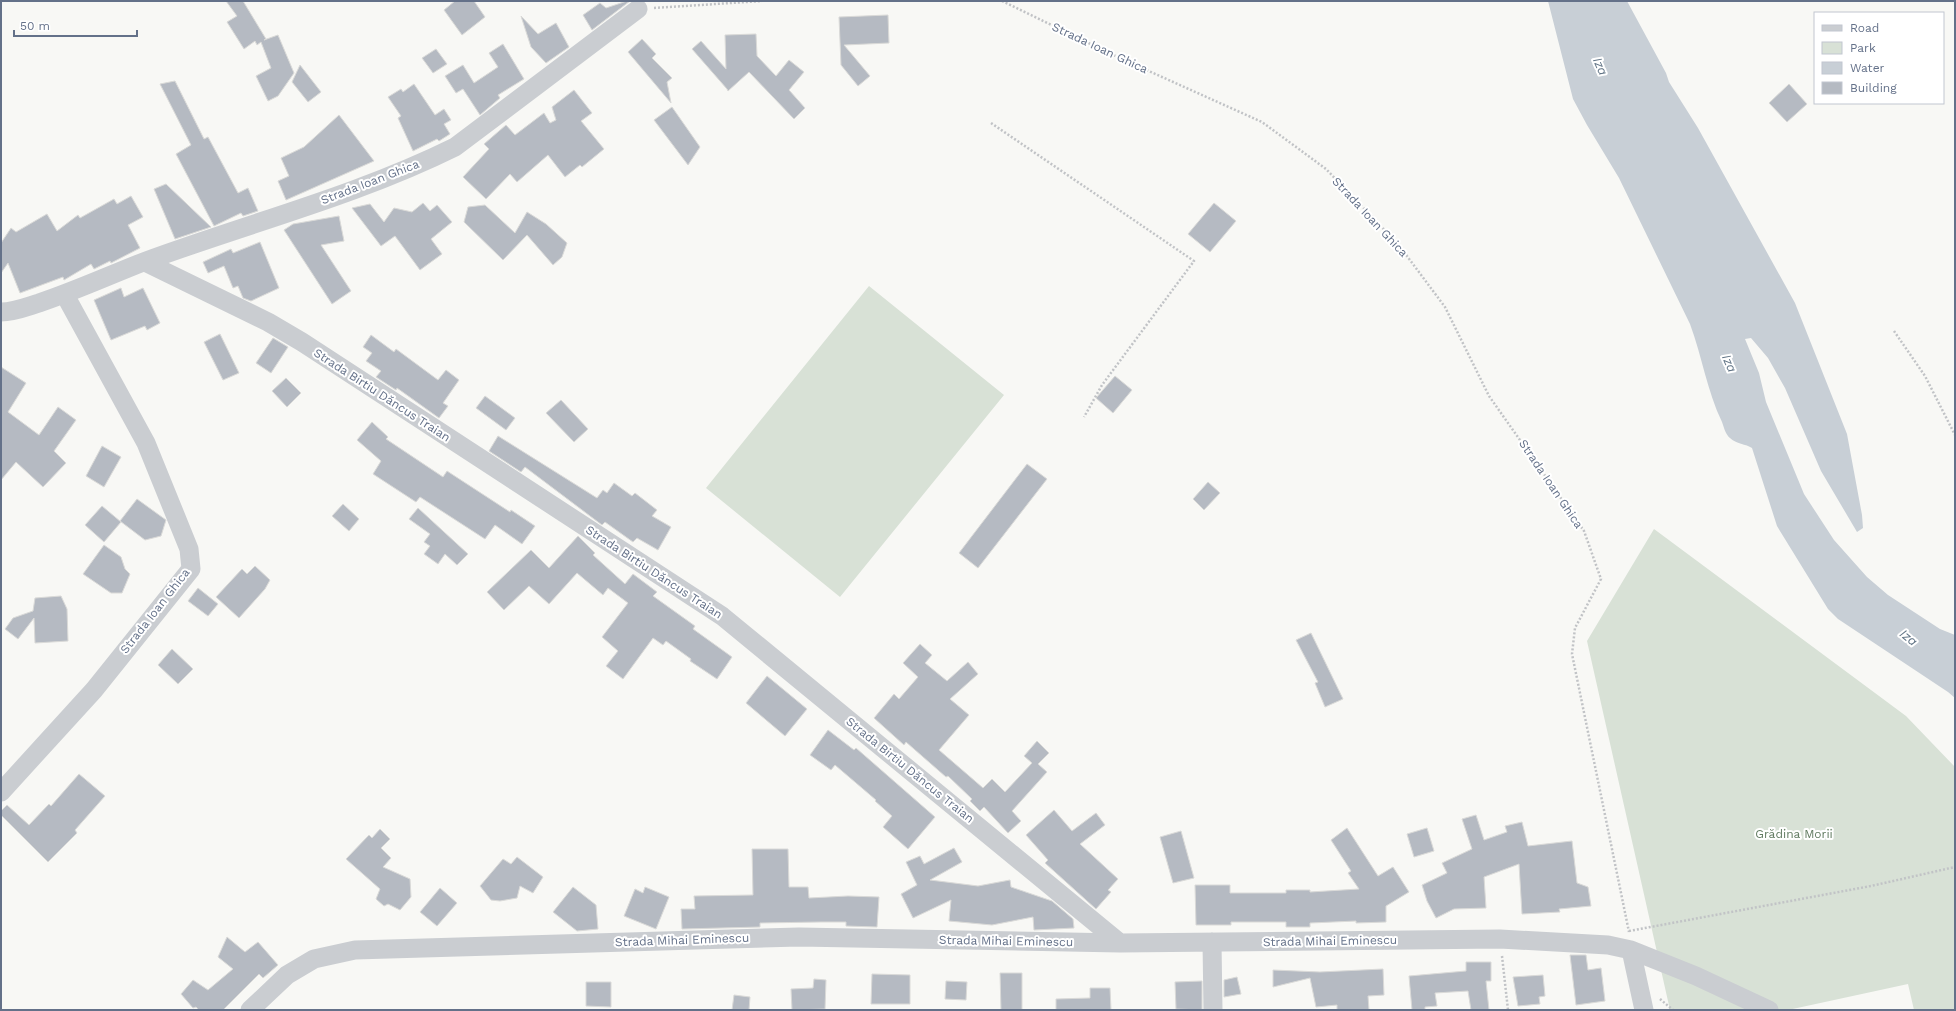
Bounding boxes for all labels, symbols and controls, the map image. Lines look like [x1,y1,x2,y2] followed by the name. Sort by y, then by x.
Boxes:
[14,12,137,38] scale bar
[1814,12,1944,104] legend
[20,19,50,33] text: 50 m
[1050,20,1150,76] street label: Strada Ioan Ghica
[1850,21,1879,35] text: Road
[1850,41,1876,55] text: Park
[1590,55,1611,78] water label: Iza
[1850,61,1885,75] text: Water
[1850,81,1897,95] text: Building
[319,157,421,207] street label: Strada Ioan Ghica
[1329,174,1411,260] street label: Strada Ioan Ghica
[311,346,453,444] street label: Strada Birtiu Dăncus Traian
[1719,352,1740,375] water label: Iza
[1516,437,1586,531] street label: Strada Ioan Ghica
[583,523,725,621] street label: Strada Birtiu Dăncus Traian
[117,565,193,656] street label: Strada Ioan Ghica
[1897,626,1920,649] water label: Iza
[843,714,977,826] street label: Strada Birtiu Dăncus Traian
[1755,827,1833,841] park label: Grădina Morii
[615,931,749,949] street label: Strada Mihai Eminescu
[939,933,1073,949] street label: Strada Mihai Eminescu
[1263,933,1397,949] street label: Strada Mihai Eminescu

